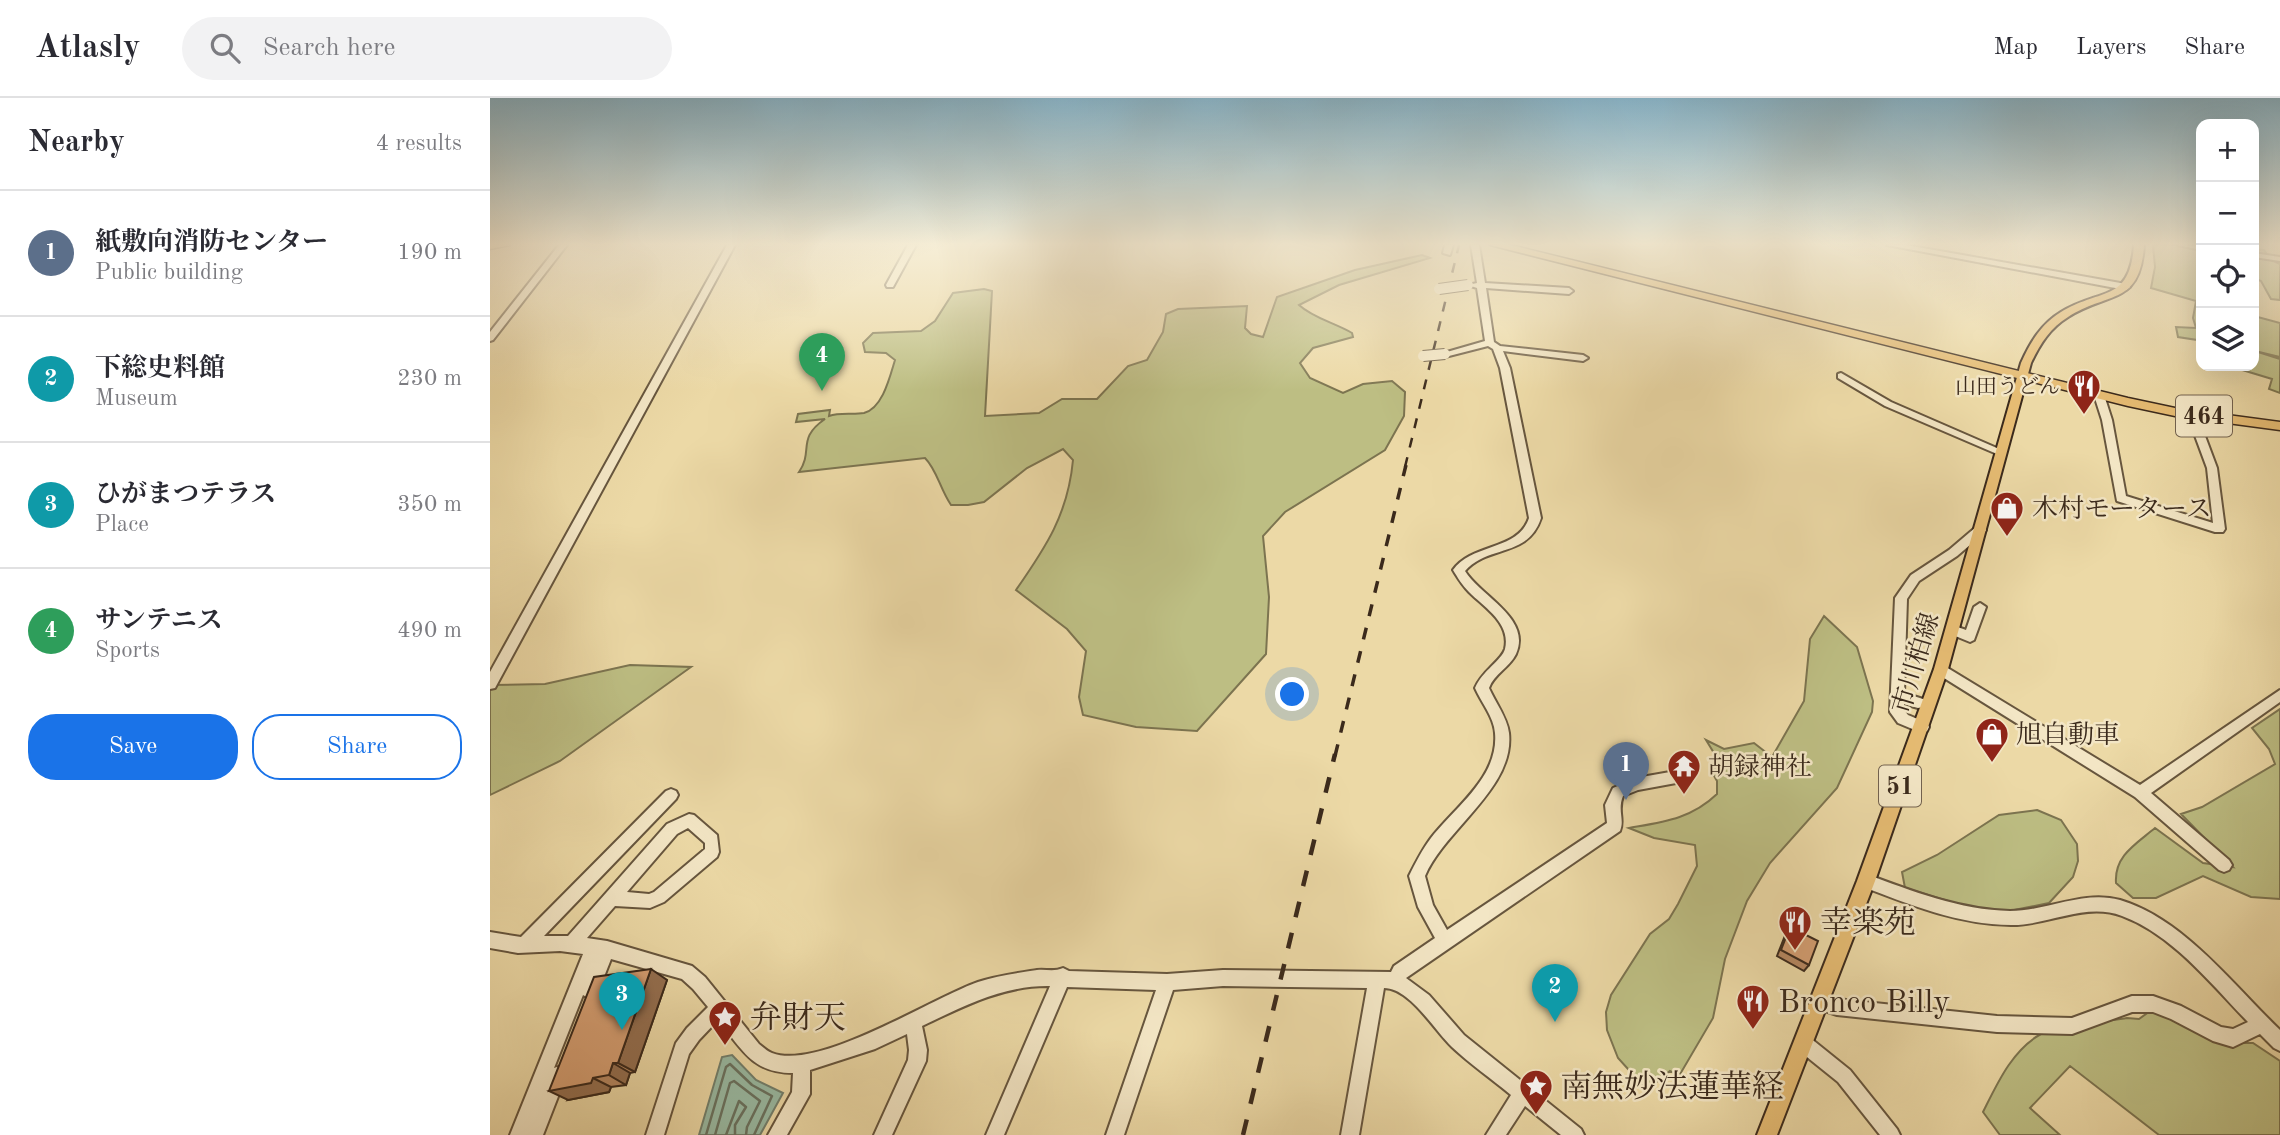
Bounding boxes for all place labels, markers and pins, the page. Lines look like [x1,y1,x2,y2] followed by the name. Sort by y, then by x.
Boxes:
[799,333,845,391] pin: 4
[2065,367,2103,416] restaurant icon: 山田うどん
[1955,375,2060,398] place label: 山田うどん
[1988,489,2026,538] shop icon: 木村モータース
[2032,495,2212,523] place label: 木村モータース
[1973,715,2011,764] shop icon: 旭自動車
[2016,721,2120,749] place label: 旭自動車
[1603,742,1649,800] pin: 1
[1665,747,1703,796] temple icon: 胡録神社
[1708,753,1812,781] place label: 胡録神社
[1776,903,1814,952] restaurant icon: 幸楽苑
[1820,906,1916,941] place label: 幸楽苑
[1532,964,1578,1022] pin: 2
[599,972,645,1030] pin: 3
[1734,982,1772,1031] restaurant icon: Bronco Billy
[1778,988,1950,1020] place label: Bronco Billy
[706,998,744,1047] place icon: 弁財天
[750,1001,846,1036] place label: 弁財天
[1517,1067,1555,1116] place icon: 南無妙法蓮華経
[1560,1070,1784,1105] place label: 南無妙法蓮華経

